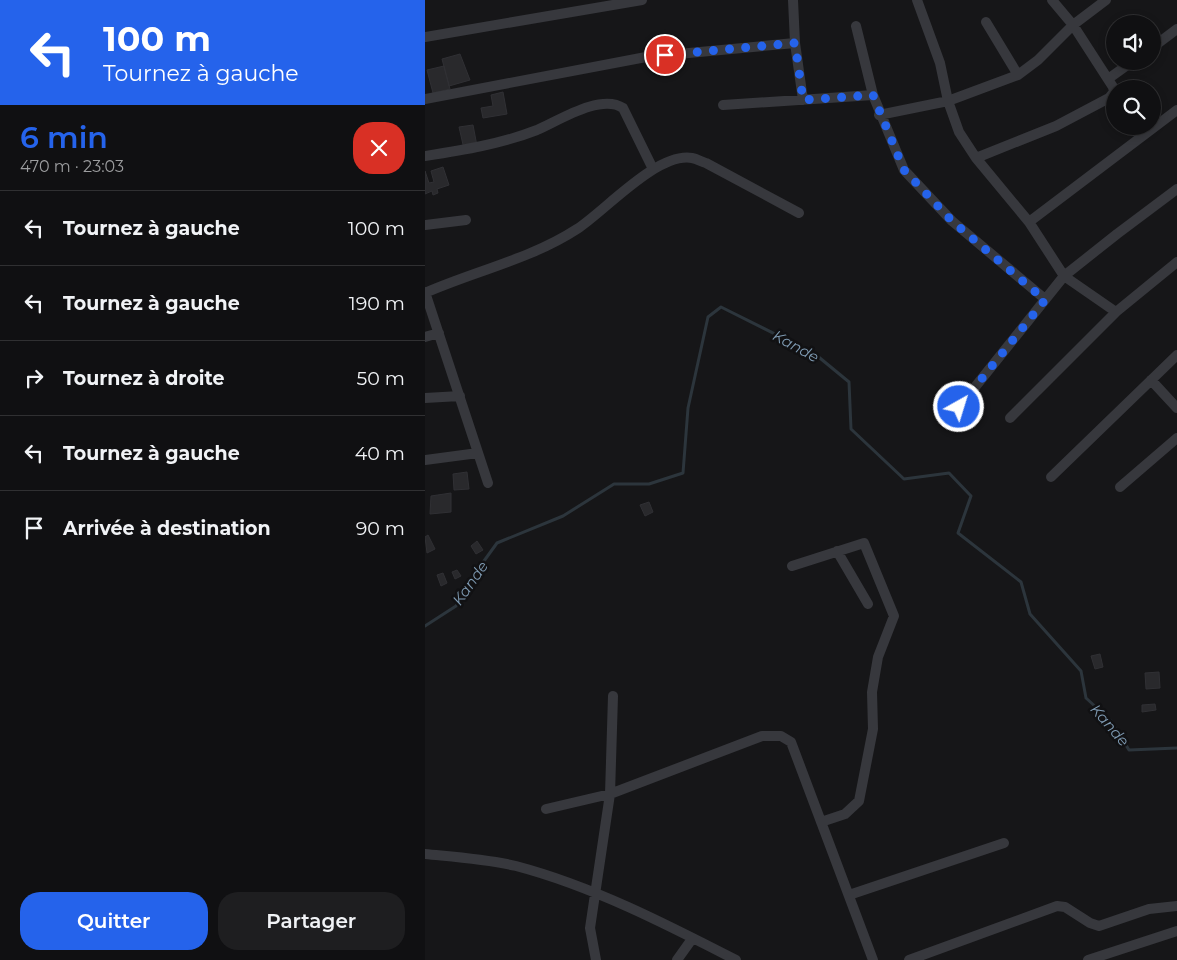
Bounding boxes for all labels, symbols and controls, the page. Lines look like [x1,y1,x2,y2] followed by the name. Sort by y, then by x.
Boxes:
[1106,15,1161,135] map controls
[1106,15,1161,70] button: sound
[103,17,211,60] text: 100 m
[20,20,85,85] icon: left
[644,34,686,76] pin
[651,41,679,69] icon: arrive
[103,60,299,87] text: Tournez à gauche
[1106,80,1161,135] button: search
[20,119,108,156] text: 6 min
[353,122,405,174] button: close
[20,157,124,176] text: 470 m · 23:03
[20,214,48,242] icon: left
[63,217,240,240] text: Tournez à gauche
[348,217,405,240] text: 100 m
[20,289,48,317] icon: left
[63,292,240,315] text: Tournez à gauche
[349,292,405,315] text: 190 m
[770,326,822,366] water label: Kande
[20,364,48,392] icon: right
[63,367,224,390] text: Tournez à droite
[357,367,405,390] text: 50 m
[932,380,984,432] position arrow
[20,439,48,467] icon: left
[63,442,240,465] text: Tournez à gauche
[355,442,405,465] text: 40 m
[20,514,48,542] icon: arrive
[63,517,271,540] text: Arrivée à destination
[356,517,405,540] text: 90 m
[448,557,492,609] water label: Kande
[1086,700,1134,750] water label: Kande
[20,892,208,950] button: Quitter
[218,892,405,950] button: Partager

